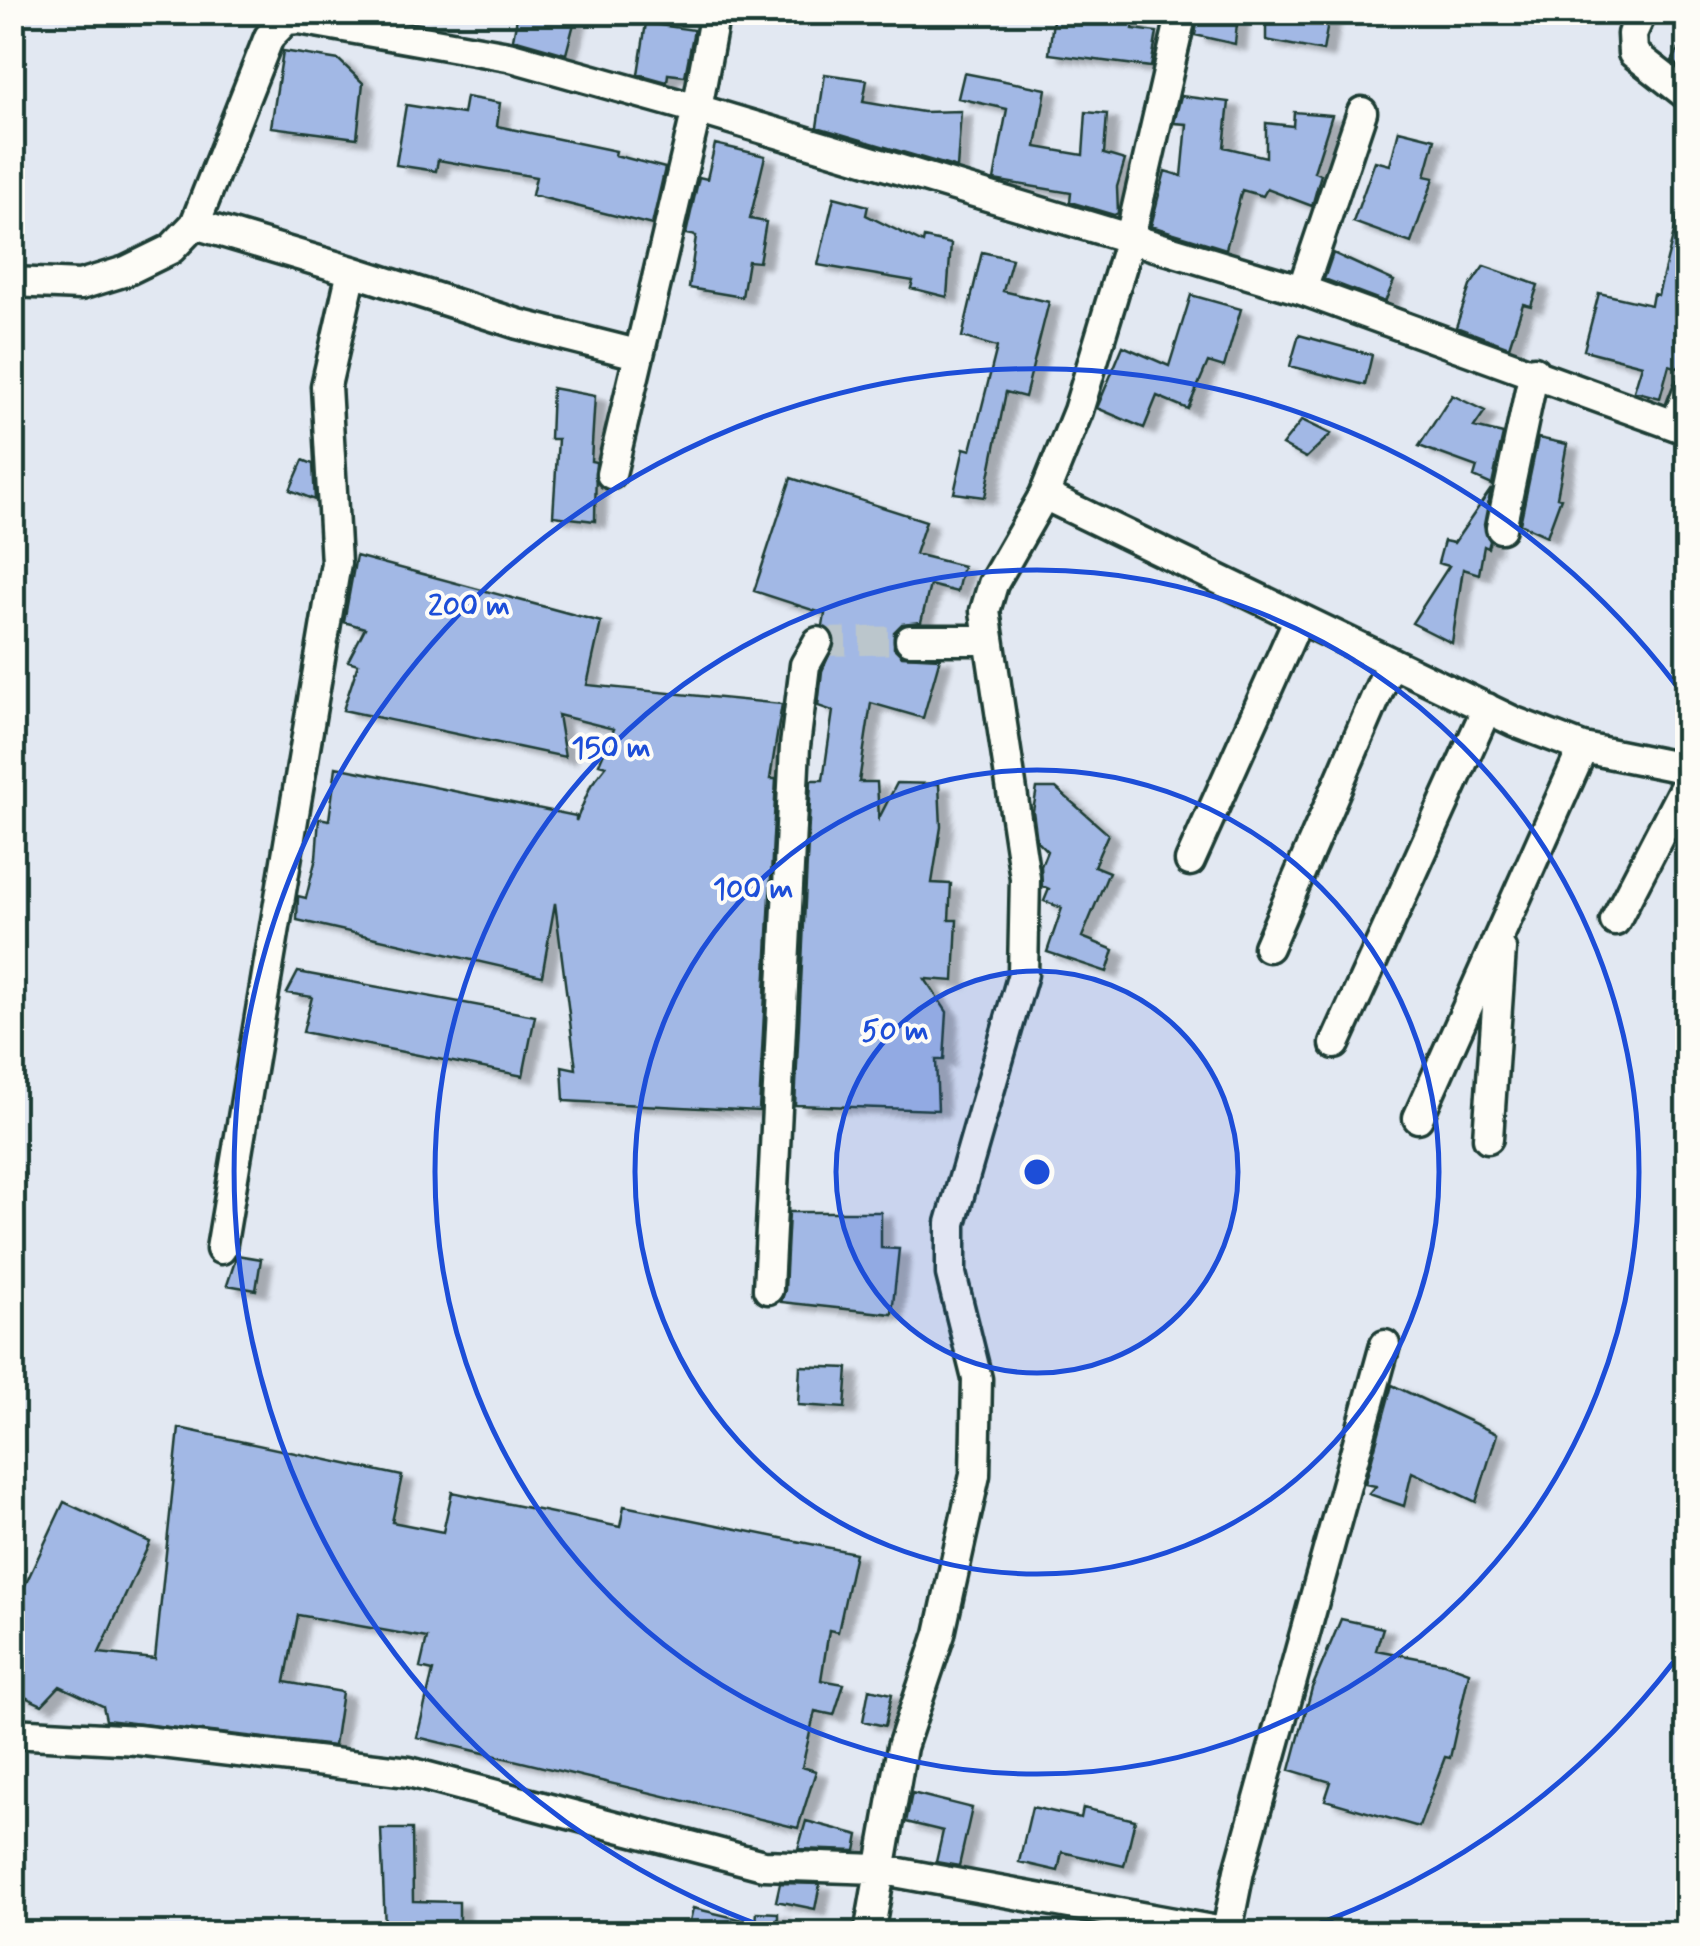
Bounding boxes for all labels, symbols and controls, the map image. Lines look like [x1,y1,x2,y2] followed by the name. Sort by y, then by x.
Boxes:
[428,587,510,626] text: 200 m
[571,729,651,768] text: 150 m
[713,870,793,909] text: 100 m
[861,1012,929,1051] text: 50 m
[1019,1154,1055,1190] centre of rings

